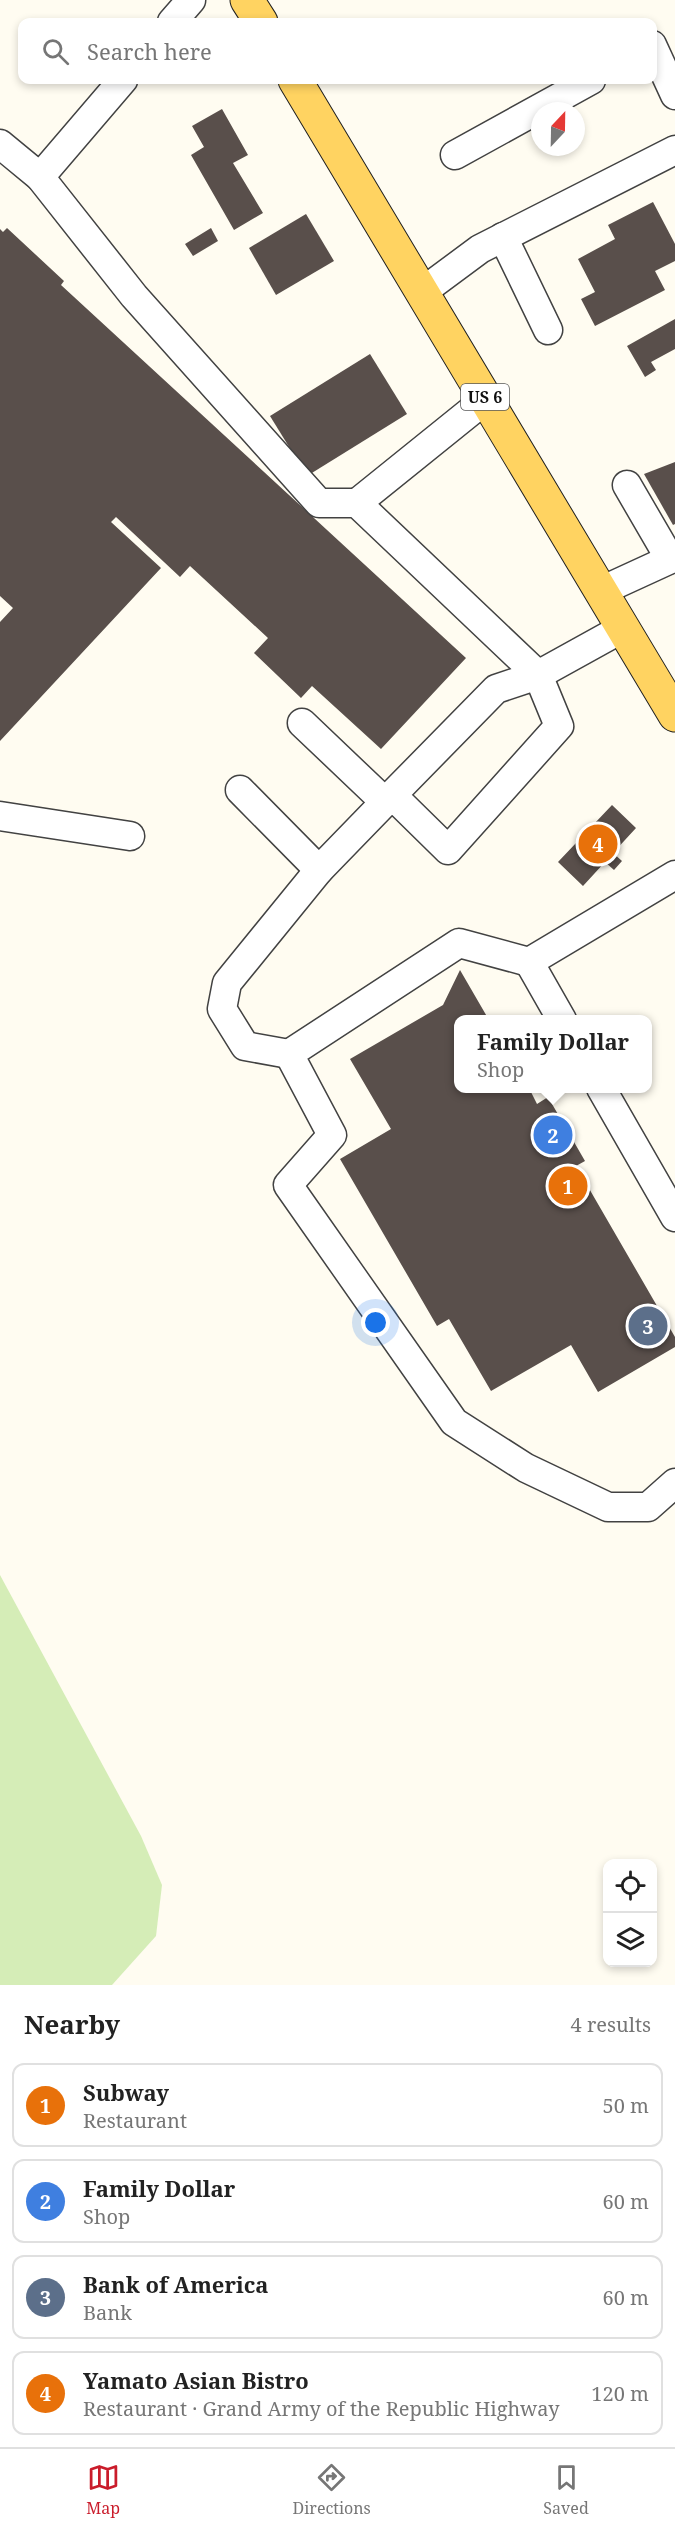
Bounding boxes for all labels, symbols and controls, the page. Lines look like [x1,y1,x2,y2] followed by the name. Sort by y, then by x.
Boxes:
[18,18,657,84] search box
[39,35,72,68] icon: search
[87,36,212,66] text: Search here
[531,102,585,156] north arrow
[461,384,509,410] road number: US 6
[578,822,618,866] pin: 4
[454,1015,652,1093] popup
[477,1026,629,1056] text: Family Dollar
[477,1056,524,1083] text: Shop
[534,1112,572,1158] pin: 2
[548,1164,588,1208] pin: 1
[628,1304,668,1348] pin: 3
[361,1308,390,1337] your location
[603,1859,657,1967] map controls
[603,1859,657,1913] button: locate
[603,1913,657,1967] button: layers
[24,2006,120,2042] text: Nearby
[571,2011,651,2038] text: 4 results
[83,2077,169,2107] text: Subway
[40,2092,51,2119] text: 1
[603,2092,649,2119] text: 50 m
[83,2107,187,2134] text: Restaurant
[83,2173,235,2203] text: Family Dollar
[40,2188,51,2215] text: 2
[603,2188,649,2215] text: 60 m
[83,2203,130,2230] text: Shop
[83,2269,268,2299] text: Bank of America
[40,2284,51,2311] text: 3
[603,2284,649,2311] text: 60 m
[83,2299,132,2326] text: Bank
[83,2365,309,2395] text: Yamato Asian Bistro
[40,2380,51,2407] text: 4
[591,2380,649,2407] text: 120 m
[83,2395,560,2422] text: Restaurant · Grand Army of the Republic Highway
[86,2461,120,2519] tab: Map
[293,2461,371,2519] tab: Directions
[543,2461,589,2519] tab: Saved

